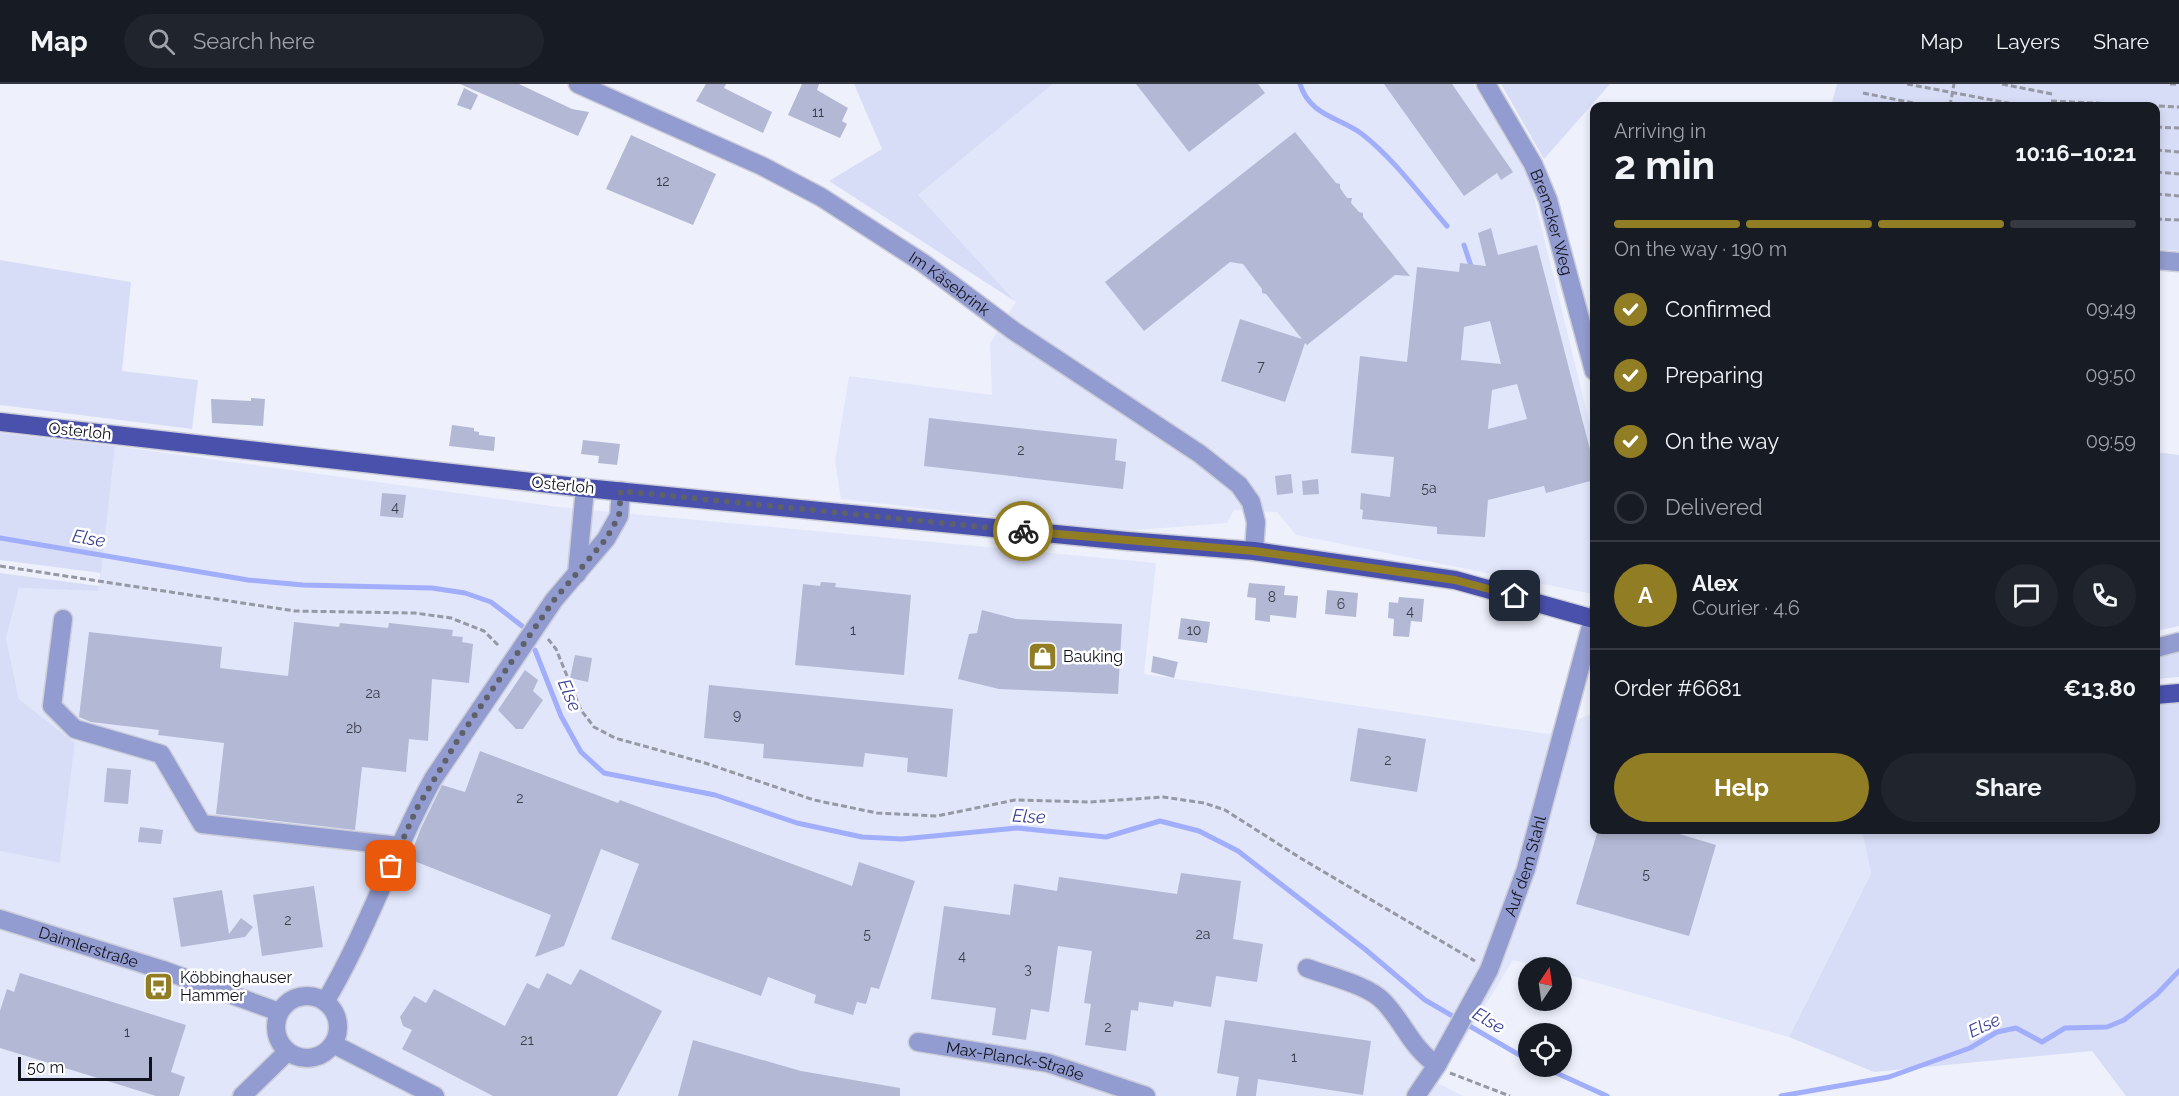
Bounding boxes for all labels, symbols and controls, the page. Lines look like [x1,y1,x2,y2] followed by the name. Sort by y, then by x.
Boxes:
[124,14,544,68] search box
[30,25,88,58] text: Map
[145,25,178,58] icon: search
[193,28,315,54] text: Search here
[1920,29,1963,54] text: Map
[1996,29,2060,54] text: Layers
[2093,29,2149,54] text: Share
[812,104,824,120] house number: 11
[1614,119,1706,143] text: Arriving in
[2016,140,2136,166] text: 10:16–10:21
[1614,142,1715,188] text: 2 min
[1527,166,1577,277] street label: Bremcker Weg
[656,173,670,189] house number: 12
[1614,237,1787,261] text: On the way · 190 m
[906,247,994,320] street label: Im Käsebrink
[1614,293,1647,326] icon: check
[1665,296,1772,322] text: Confirmed
[2086,297,2136,321] text: 09:49
[1257,358,1265,374] house number: 7
[1614,359,1647,392] icon: check
[1665,362,1763,388] text: Preparing
[2085,363,2136,387] text: 09:50
[48,418,112,444] street label: Osterloh
[1614,425,1647,458] icon: check
[1665,428,1779,454] text: On the way
[2086,429,2136,453] text: 09:59
[1017,442,1025,458] house number: 2
[531,472,595,498] street label: Osterloh
[1421,480,1437,496] house number: 5a
[1665,494,1763,520] text: Delivered
[391,499,399,515] house number: 4
[993,501,1053,561] courier
[1007,515,1040,548] icon: bike
[71,525,108,551] water label: Else
[1995,564,2058,627] button: chat
[2073,564,2136,627] button: phone
[1489,570,1540,621] pin
[1692,570,1738,596] text: Alex
[1498,579,1531,612] icon: home
[1638,582,1653,608] text: A
[1268,589,1276,605] house number: 8
[1337,596,1345,612] house number: 6
[1692,596,1800,620] text: Courier · 4.6
[1406,603,1414,619] house number: 4
[850,622,856,638] house number: 1
[1187,622,1201,638] house number: 10
[1026,640,1058,672] shop icon: Bauking
[1063,647,1123,666] place label: Bauking
[1614,675,1741,701] text: Order #6681
[2064,675,2136,701] text: €13.80
[554,676,586,715] water label: Else
[366,685,380,701] house number: 2a
[733,707,741,723] house number: 9
[346,720,362,736] house number: 2b
[1384,752,1392,768] house number: 2
[1614,753,1869,822] button: Help
[1881,753,2136,822] button: Share
[516,790,524,806] house number: 2
[1012,805,1047,827] water label: Else
[1500,813,1550,919] street label: Auf dem Stahl
[365,840,416,891] pin
[374,849,407,882] icon: bag
[1642,866,1650,882] house number: 5
[284,912,292,928] house number: 2
[37,922,141,971] street label: Daimlerstraße
[863,926,871,942] house number: 5
[1196,926,1210,942] house number: 2a
[958,948,966,964] house number: 4
[1518,957,1572,1011] north arrow
[1518,957,1572,1077] map controls
[1024,961,1032,977] house number: 3
[180,968,292,1005] place label: Köbbinghauser Hammer
[143,970,175,1002] bus stop icon: Köbbinghauser Hammer
[1469,1003,1509,1038] water label: Else
[1964,1008,2004,1042] water label: Else
[1104,1019,1112,1035] house number: 2
[1518,1023,1572,1077] button: locate
[124,1024,130,1040] house number: 1
[520,1032,534,1048] house number: 21
[945,1037,1087,1084] street label: Max-Planck-Straße
[1291,1049,1297,1065] house number: 1
[18,1054,152,1082] scale bar
[27,1058,64,1077] text: 50 m

